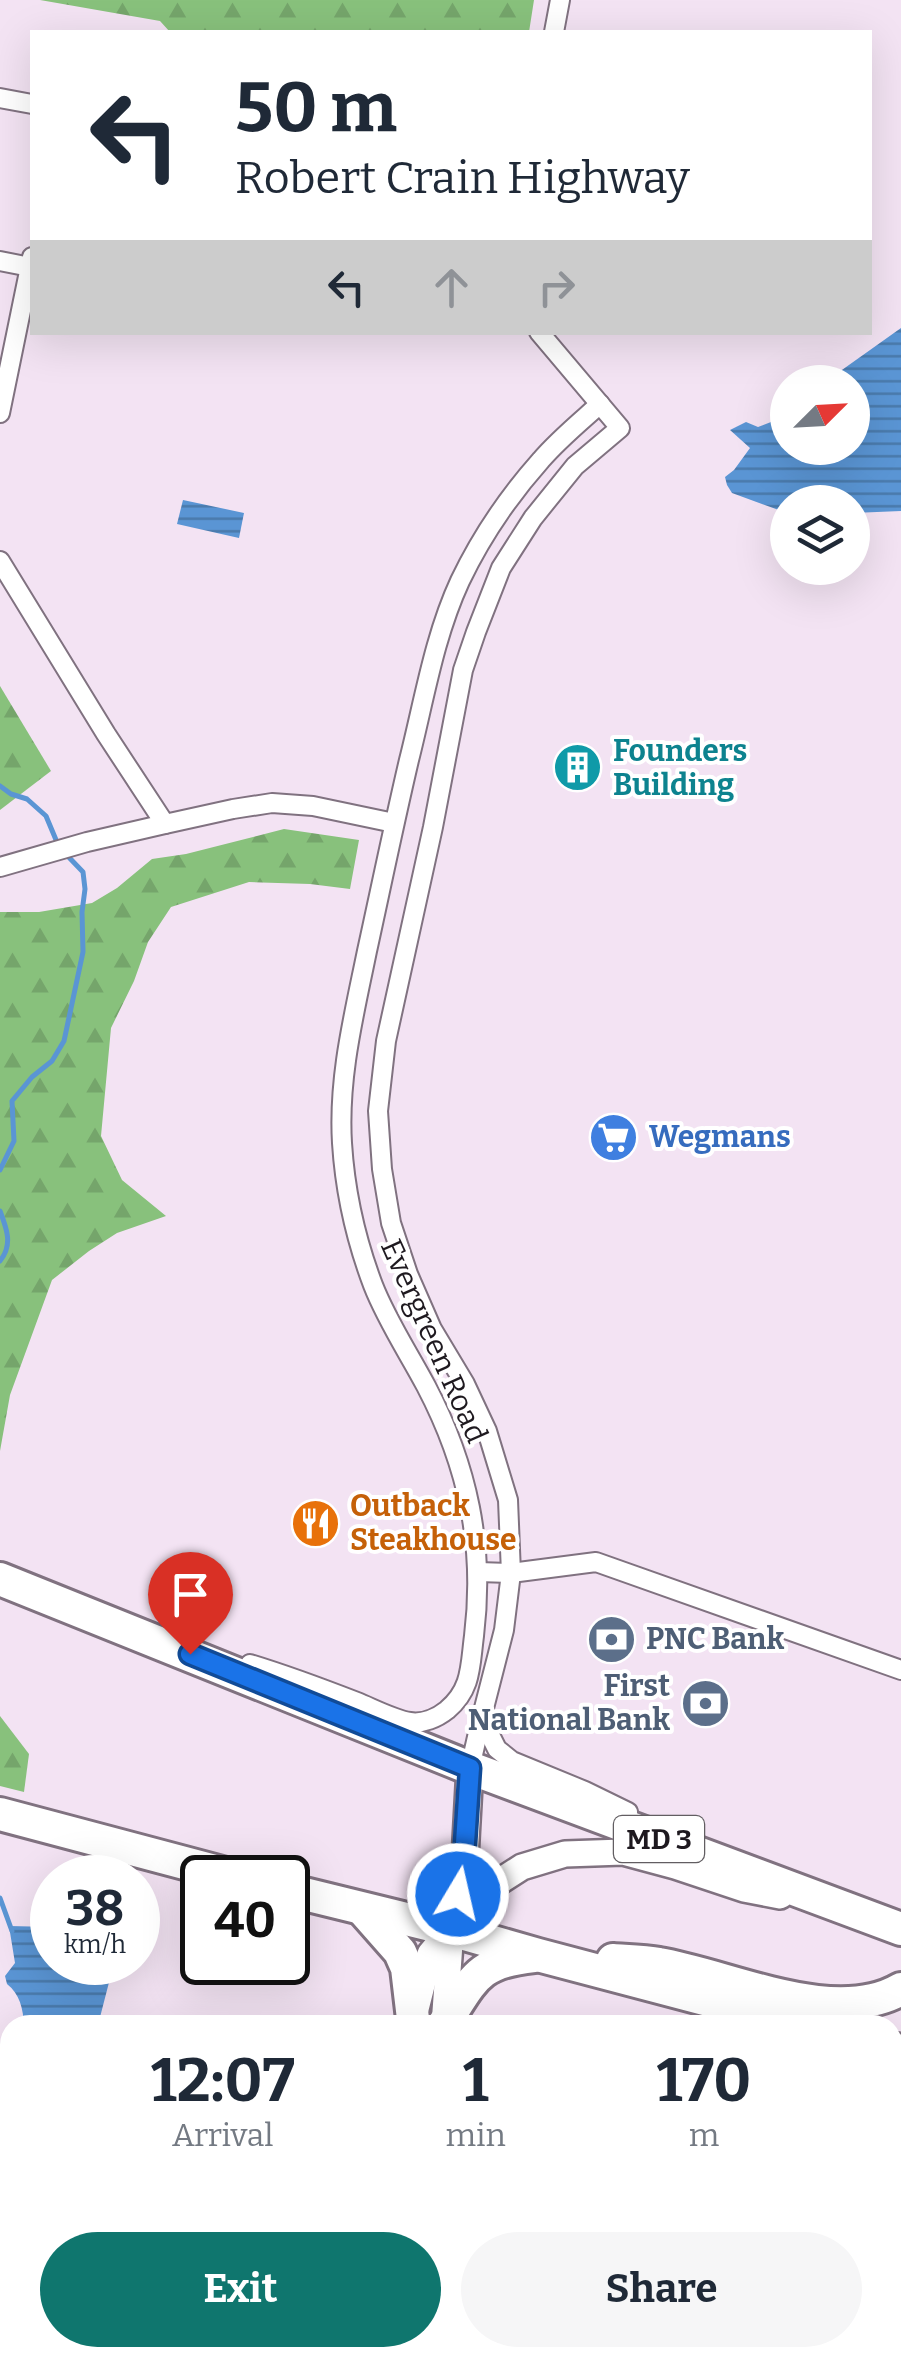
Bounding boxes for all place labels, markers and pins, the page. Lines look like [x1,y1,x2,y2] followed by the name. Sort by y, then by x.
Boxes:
[613,733,747,803] place label: Founders Building
[552,742,604,794] building icon: Founders Building
[588,1111,640,1163] supermarket icon: Wegmans
[649,1119,791,1155] place label: Wegmans
[350,1488,517,1558] place label: Outback Steakhouse
[289,1497,341,1549] restaurant icon: Outback Steakhouse
[148,1552,233,1655] pin
[585,1613,637,1665] bank icon: PNC Bank
[646,1621,784,1657] place label: PNC Bank
[468,1668,670,1738] place label: First National Bank
[679,1677,731,1729] bank icon: First National Bank

